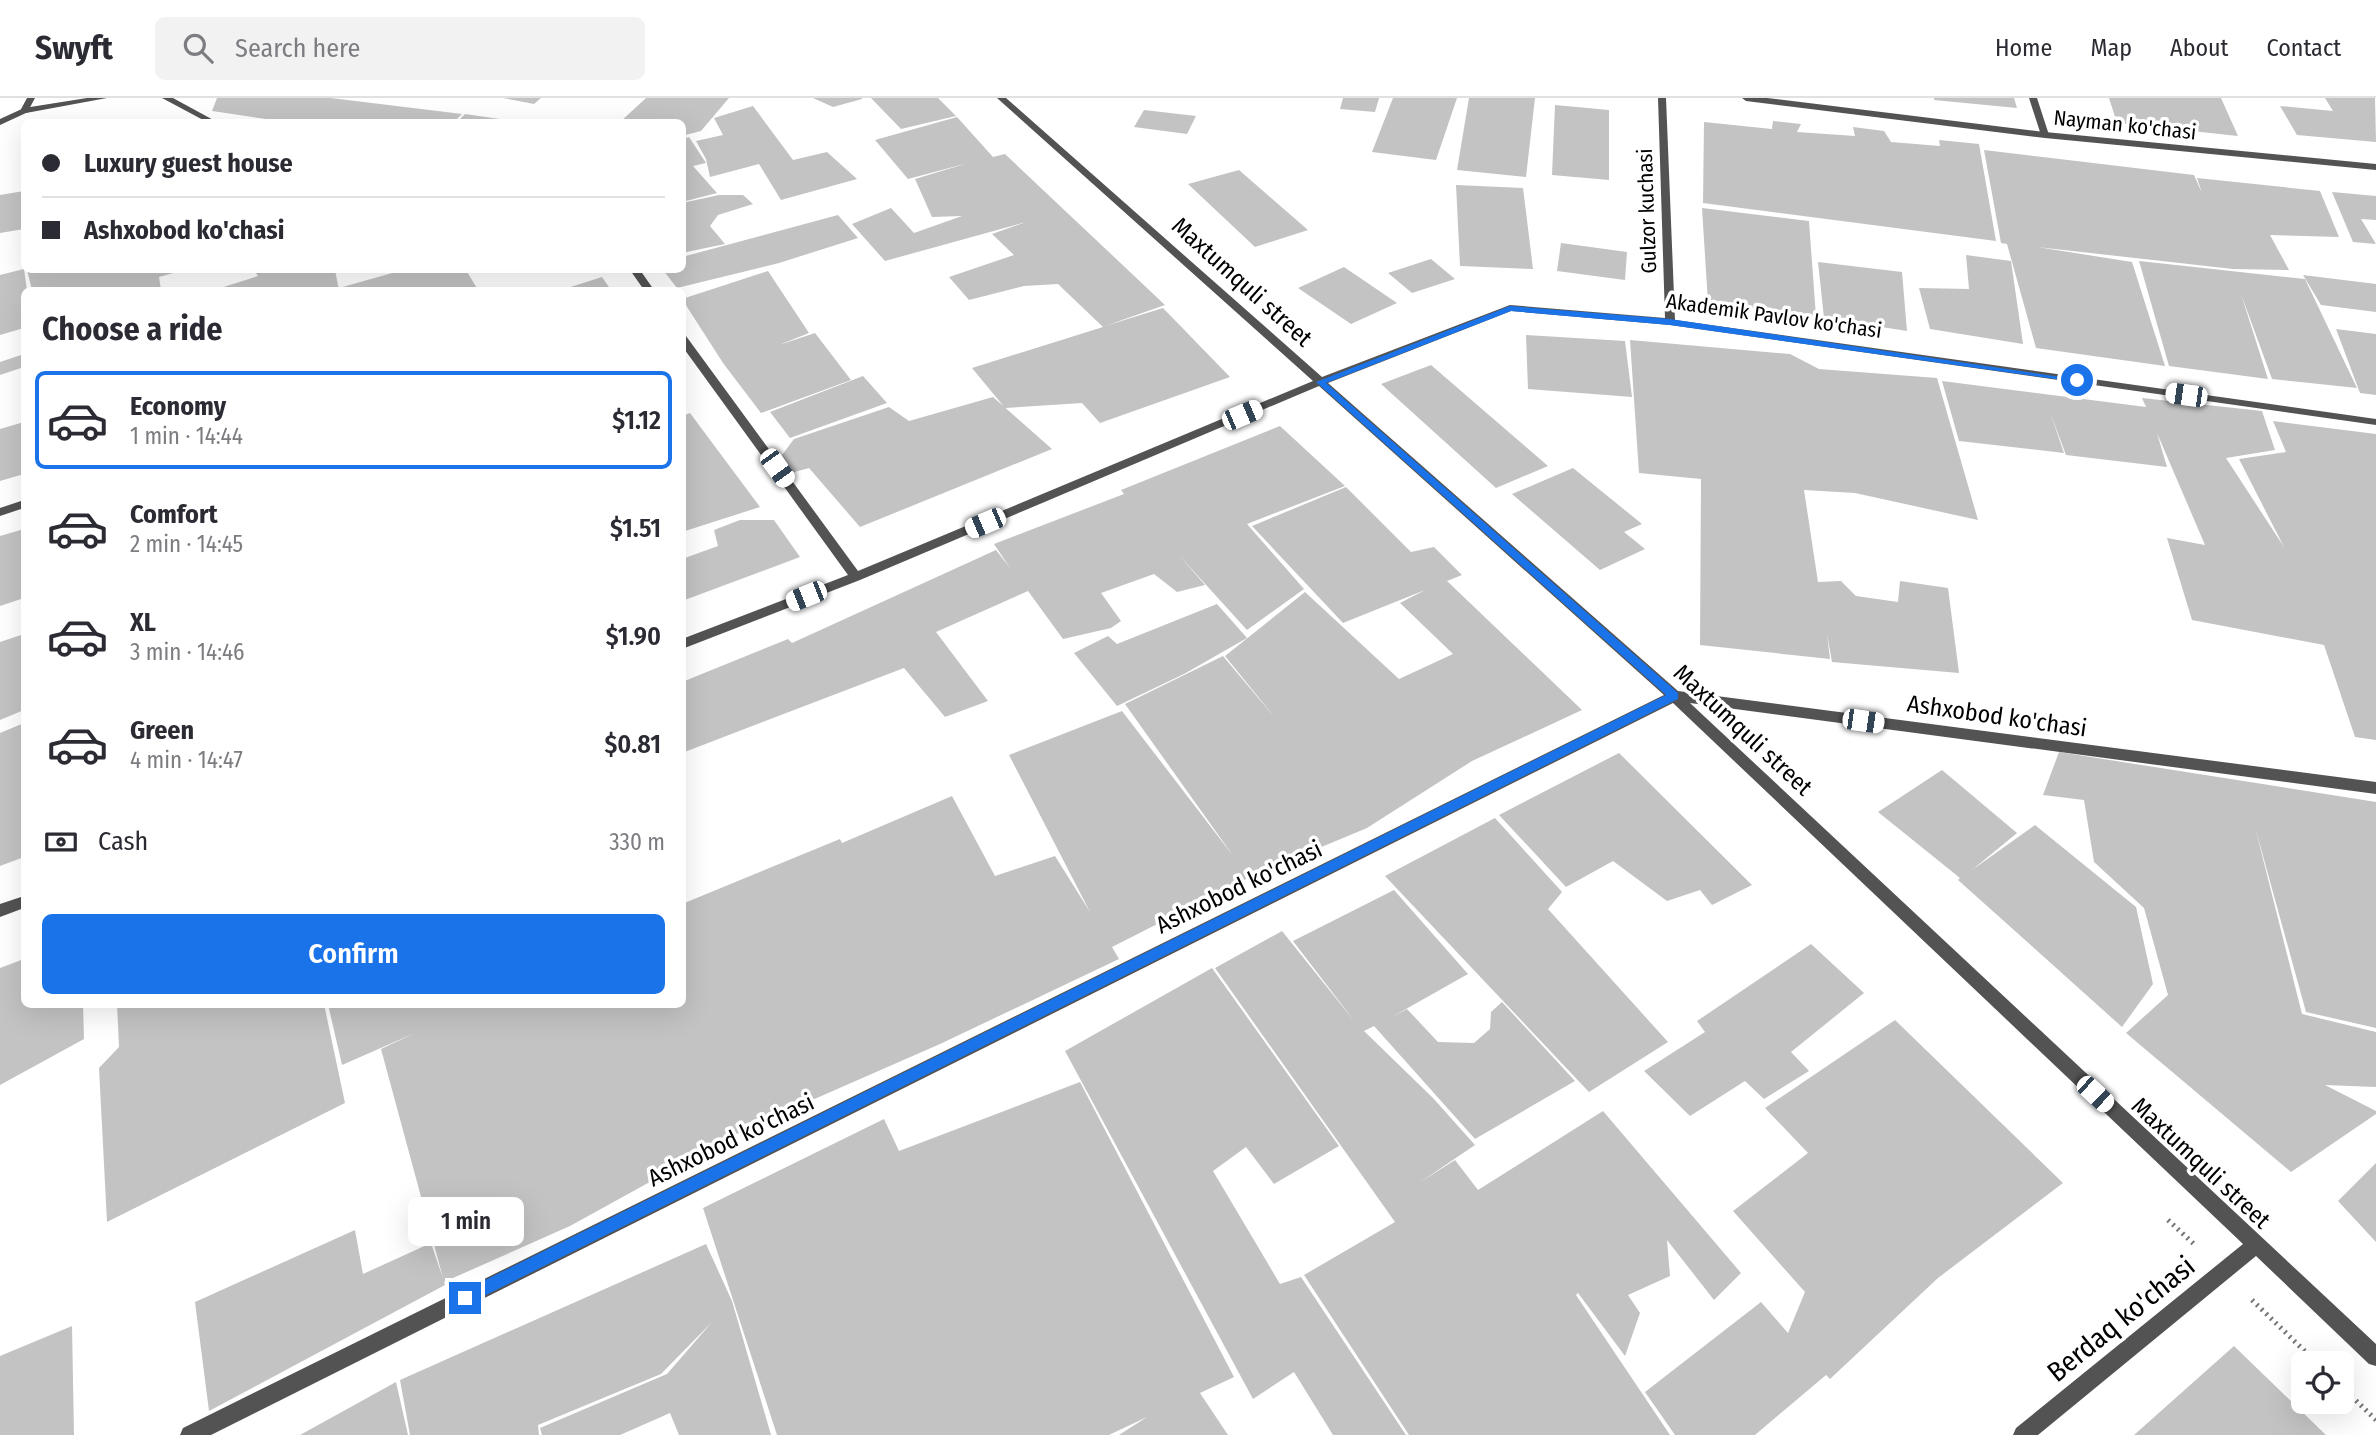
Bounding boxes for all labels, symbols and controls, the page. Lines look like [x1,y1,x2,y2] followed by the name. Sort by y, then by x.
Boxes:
[155,17,645,80] search box
[35,28,113,68] text: Swyft
[179,29,217,67] icon: search
[235,33,360,64] text: Search here
[1995,34,2052,62] text: Home
[2090,34,2132,62] text: Map
[2170,34,2228,62] text: About
[2266,34,2341,62] text: Contact
[2052,105,2198,145] street label: Nayman ko'chasi
[84,148,293,179] text: Luxury guest house
[1632,148,1662,274] street label: Gulzor kuchasi
[1166,212,1318,352] street label: Maxtumquli street
[84,215,284,246] text: Ashxobod ko'chasi
[1665,288,1883,344] street label: Akademik Pavlov ko'chasi
[42,310,223,348] text: Choose a ride
[2061,364,2093,396] route start
[2164,382,2209,408] car
[46,389,109,452] icon: car
[130,391,226,422] text: Economy
[1219,397,1266,433] car
[612,405,661,436] text: $1.12
[130,422,243,450] text: 1 min · 14:44
[757,445,798,491] car
[46,497,109,560] icon: car
[130,499,218,530] text: Comfort
[962,505,1009,541] car
[610,513,661,544] text: $1.51
[130,530,243,558] text: 2 min · 14:45
[783,578,830,614] car
[46,605,109,668] icon: car
[130,607,156,638] text: XL
[606,621,661,652] text: $1.90
[130,638,244,666] text: 3 min · 14:46
[1668,659,1818,801] street label: Maxtumquli street
[1905,690,2089,742] street label: Ashxobod ko'chasi
[1841,708,1886,734] car
[46,713,109,776] icon: car
[130,715,194,746] text: Green
[604,729,661,760] text: $0.81
[130,746,243,774] text: 4 min · 14:47
[42,823,80,861] icon: cash
[98,826,148,857] text: Cash
[609,828,665,856] text: 330 m
[1151,835,1327,939] street label: Ashxobod ko'chasi
[42,914,665,994] button: Confirm
[2073,1072,2118,1116] car
[643,1088,819,1192] street label: Ashxobod ko'chasi
[2126,1092,2276,1234] street label: Maxtumquli street
[407,1196,523,1246] callout: 1 min
[441,1207,491,1235] text: 1 min
[2041,1249,2201,1389] street label: Berdaq ko'chasi
[449,1282,481,1314] route end
[2291,1351,2354,1414] map controls
[2291,1351,2354,1414] button: locate

